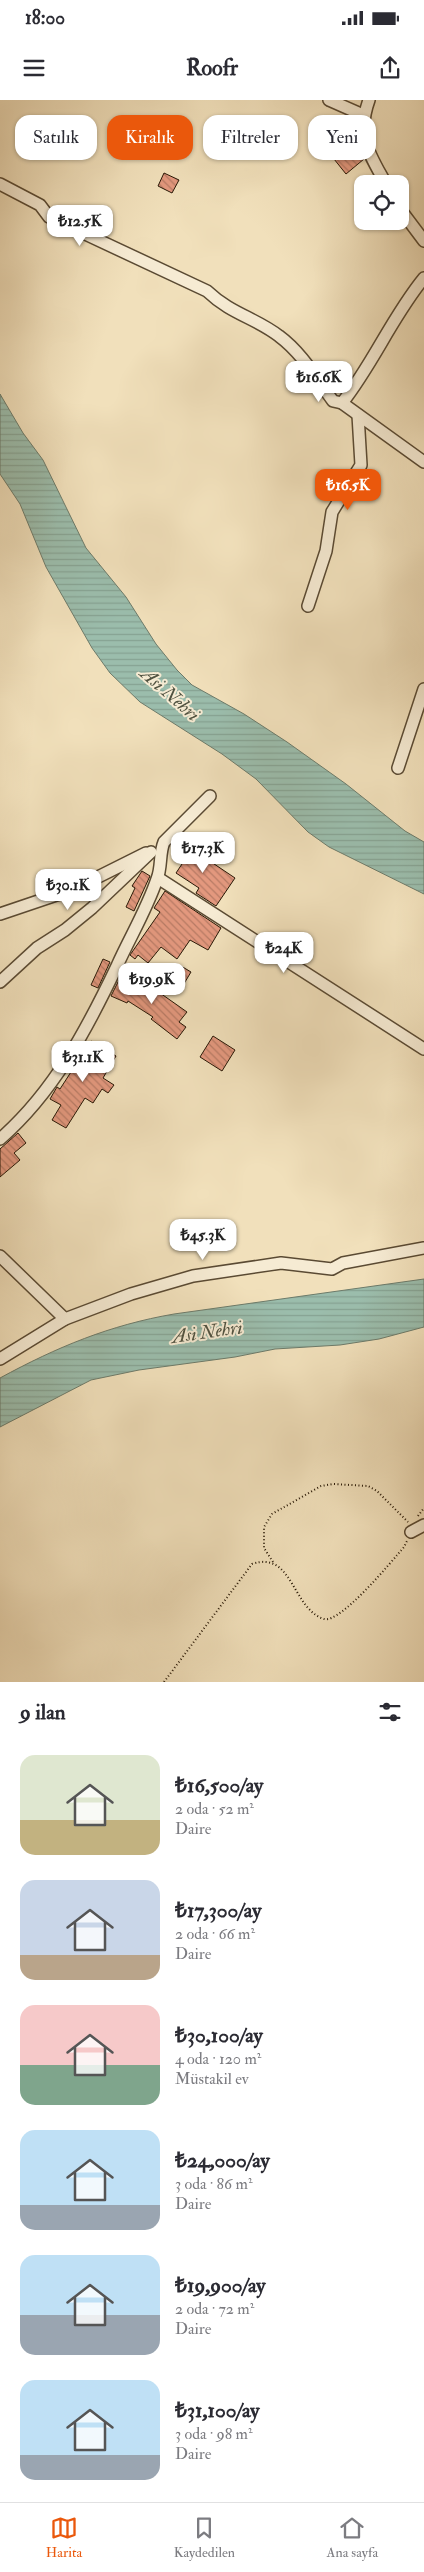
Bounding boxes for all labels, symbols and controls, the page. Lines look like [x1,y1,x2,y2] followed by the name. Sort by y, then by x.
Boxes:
[25,6,65,30] text: 18:00
[20,54,48,82] icon: menu
[186,54,238,82] text: Roofr
[376,54,404,82] icon: share
[15,115,97,160] chip: Satılık
[107,115,193,160] chip: Kiralık
[203,115,298,160] chip: Filtreler
[308,115,376,160] chip: Yeni
[354,175,409,230] map controls
[354,175,409,230] button: locate
[39,204,121,247] pin: ₺12.5K
[58,211,102,231] text: ₺12.5K
[278,360,360,403] pin: ₺16.6K
[296,367,342,387] text: ₺16.6K
[307,468,389,511] pin: ₺16.5K
[326,475,370,495] text: ₺16.5K
[134,660,205,726] water label: Asi Nehri
[162,832,244,874] pin: ₺17.3K
[182,838,224,858] text: ₺17.3K
[27,868,109,911] pin: ₺30.1K
[46,875,90,895] text: ₺30.1K
[254,932,314,974] pin: ₺24K
[265,938,303,958] text: ₺24K
[111,962,193,1005] pin: ₺19.9K
[129,969,175,989] text: ₺19.9K
[42,1040,124,1083] pin: ₺31.1K
[62,1047,104,1067] text: ₺31.1K
[162,1218,244,1261] pin: ₺45.3K
[181,1225,225,1245] text: ₺45.3K
[168,1315,244,1349] water label: Asi Nehri
[376,1698,404,1726] icon: filters
[20,1699,66,1726] text: 9 ilan
[175,1772,263,1799] text: ₺16,500/ay
[60,1775,120,1835] icon: home
[175,1799,254,1819] text: 2 oda · 52 m²
[175,1819,211,1839] text: Daire
[175,1897,261,1924] text: ₺17,300/ay
[60,1900,120,1960] icon: home
[175,1924,255,1944] text: 2 oda · 66 m²
[175,1944,211,1964] text: Daire
[175,2022,263,2049] text: ₺30,100/ay
[60,2025,120,2085] icon: home
[175,2049,261,2069] text: 4 oda · 120 m²
[175,2069,249,2089] text: Müstakil ev
[175,2147,270,2174] text: ₺24,000/ay
[60,2150,120,2210] icon: home
[175,2174,252,2194] text: 3 oda · 86 m²
[175,2194,211,2214] text: Daire
[175,2272,266,2299] text: ₺19,900/ay
[60,2275,120,2335] icon: home
[175,2299,254,2319] text: 2 oda · 72 m²
[175,2319,211,2339] text: Daire
[175,2397,260,2424] text: ₺31,100/ay
[60,2400,120,2460] icon: home
[175,2424,253,2444] text: 3 oda · 98 m²
[175,2444,211,2464] text: Daire
[46,2514,82,2561] tab: Harita
[174,2514,235,2561] tab: Kaydedilen
[327,2514,378,2561] tab: Ana sayfa

